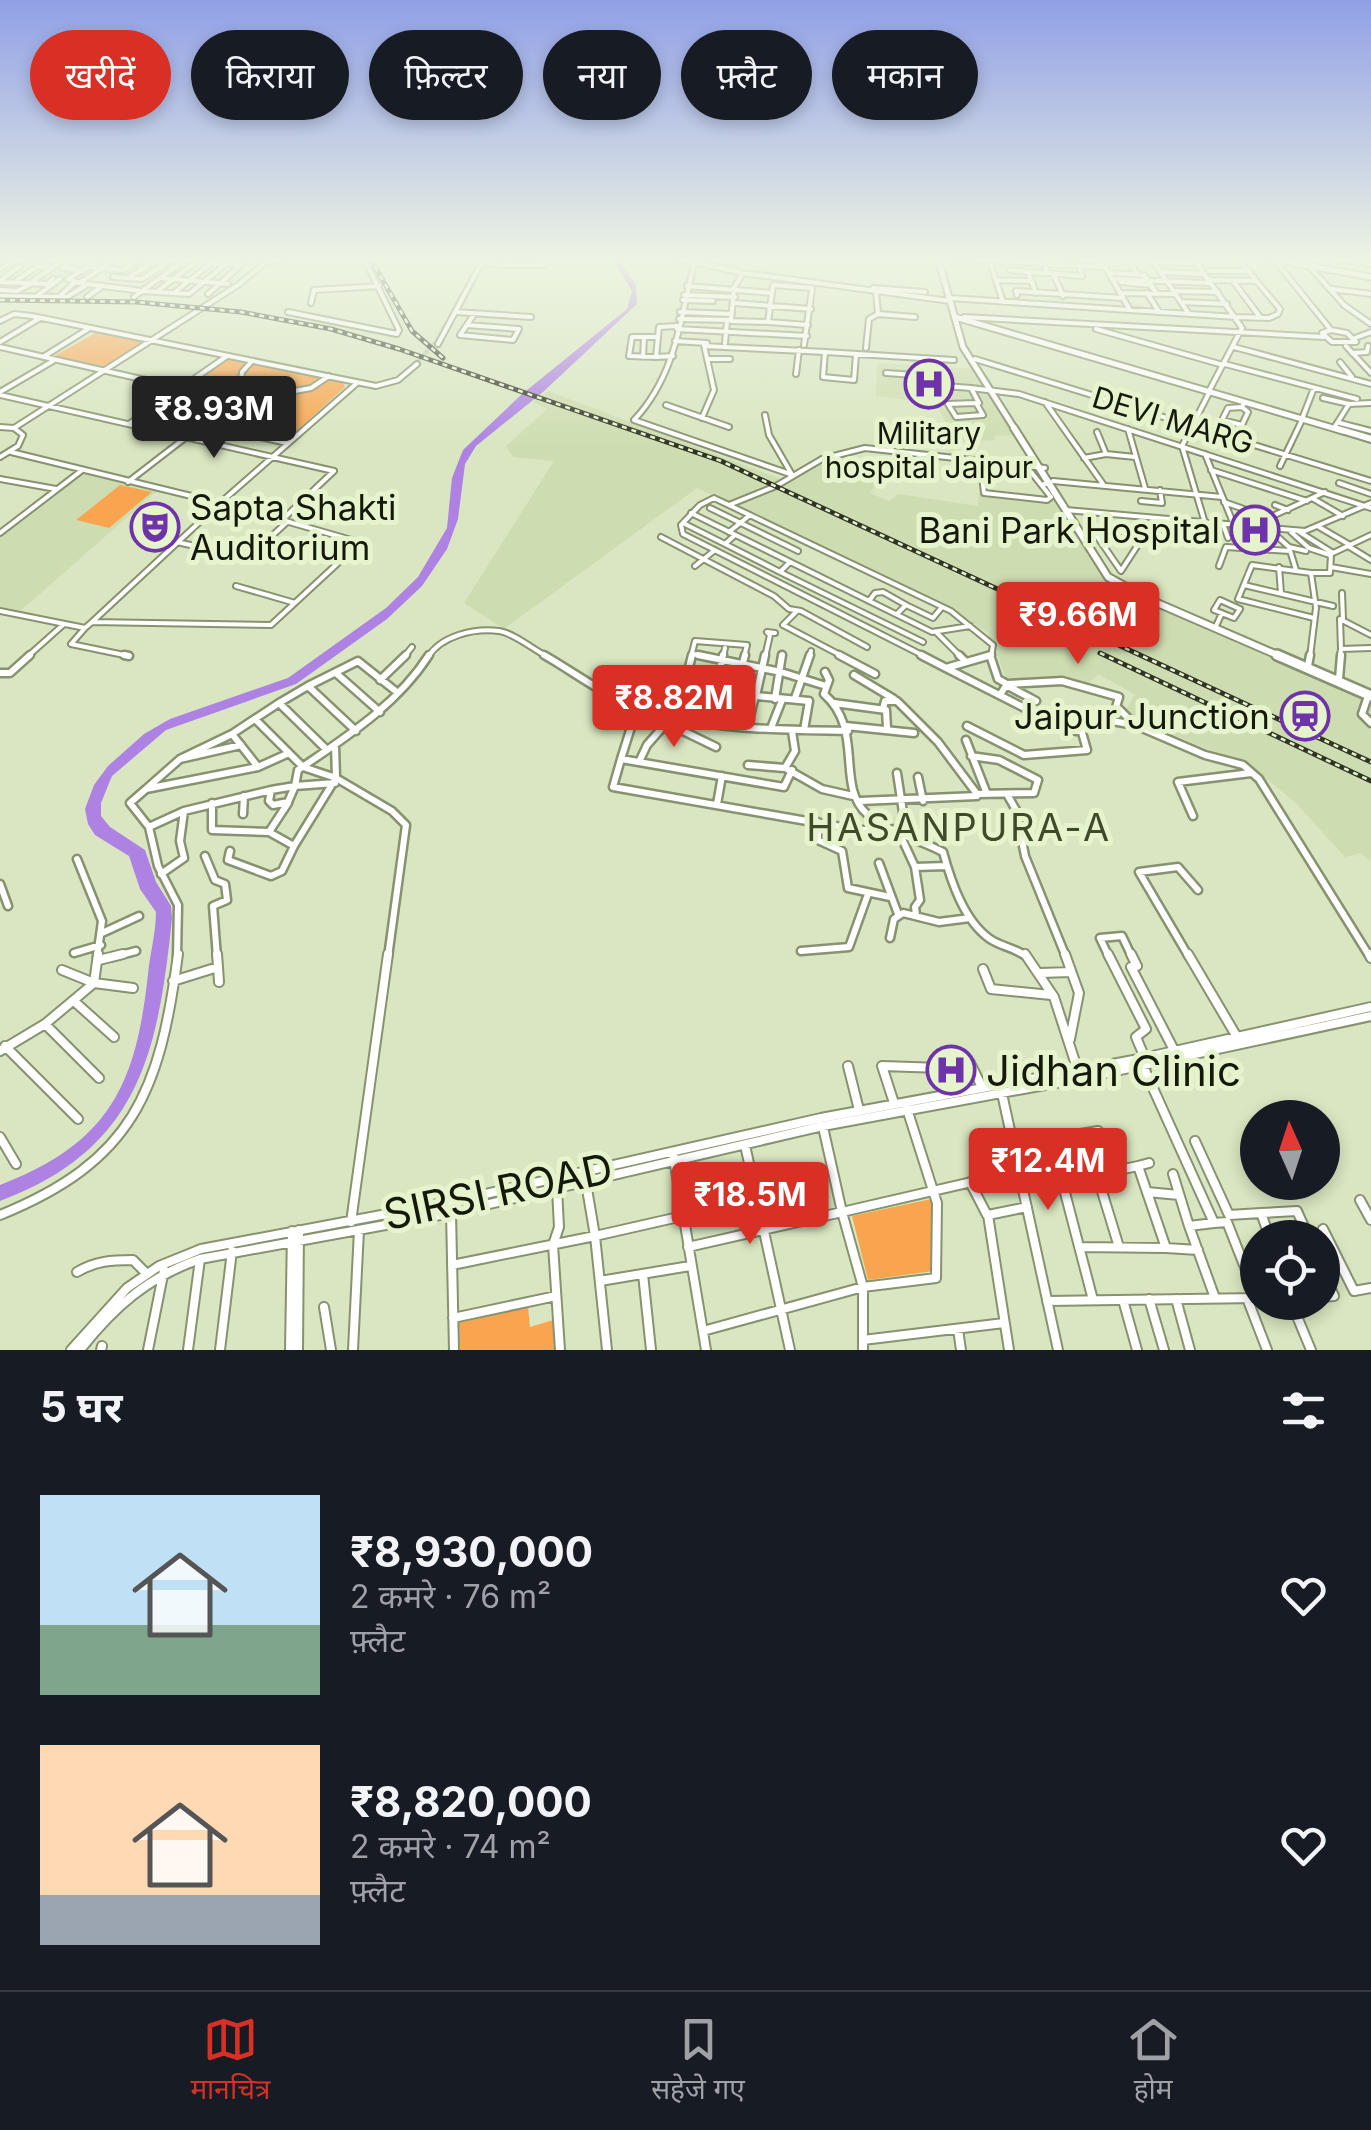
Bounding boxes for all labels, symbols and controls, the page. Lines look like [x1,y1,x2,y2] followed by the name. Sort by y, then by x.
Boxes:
[30,30,171,120] chip: खरीदें
[191,30,349,120] chip: किराया
[369,30,523,120] chip: फ़िल्टर
[543,30,661,120] chip: नया
[681,30,812,120] chip: फ़्लैट
[832,30,978,120] chip: मकान
[903,358,955,410] hospital icon: Military hospital Jaipur
[133,376,295,461] pin: ₹8.93M
[1088,378,1258,462] street label: DEVI MARG
[154,389,274,428] text: ₹8.93M
[825,415,1033,485] place label: Military hospital Jaipur
[190,486,397,568] place label: Sapta Shakti Auditorium
[129,501,181,553] theatre icon: Sapta Shakti Auditorium
[1229,504,1281,556] hospital icon: Bani Park Hospital
[919,509,1220,551] place label: Bani Park Hospital
[997,582,1159,667] pin: ₹9.66M
[1018,595,1138,634] text: ₹9.66M
[593,665,755,750] pin: ₹8.82M
[614,678,734,717] text: ₹8.82M
[1279,690,1331,742] station icon: Jaipur Junction
[1014,695,1270,737] place label: Jaipur Junction
[806,804,1112,850] district label: HASANPURA-A
[925,1044,977,1096] hospital icon: Jidhan Clinic
[986,1045,1241,1096] place label: Jidhan Clinic
[1240,1100,1340,1200] north arrow
[1240,1100,1340,1320] map controls
[967,1128,1129,1213] pin: ₹12.4M
[991,1141,1105,1180] text: ₹12.4M
[379,1142,617,1240] street label: SIRSI ROAD
[669,1162,831,1247] pin: ₹18.5M
[694,1175,806,1214] text: ₹18.5M
[1240,1220,1340,1320] button: locate
[40,1381,123,1432] text: 5 घर
[1276,1383,1331,1438] icon: filters
[350,1526,593,1577] text: ₹8,930,000
[120,1535,240,1655] icon: home
[1276,1568,1331,1623] icon: heart
[350,1577,551,1616] text: 2 कमरे · 76 m²
[350,1621,405,1660] text: फ़्लैट
[350,1776,592,1827] text: ₹8,820,000
[120,1785,240,1905] icon: home
[1276,1818,1331,1873] icon: heart
[350,1827,551,1866] text: 2 कमरे · 74 m²
[350,1871,405,1910] text: फ़्लैट
[190,2012,270,2110] tab: मानचित्र
[651,2012,745,2110] tab: सहेजे गए
[1126,2012,1181,2110] tab: होम

